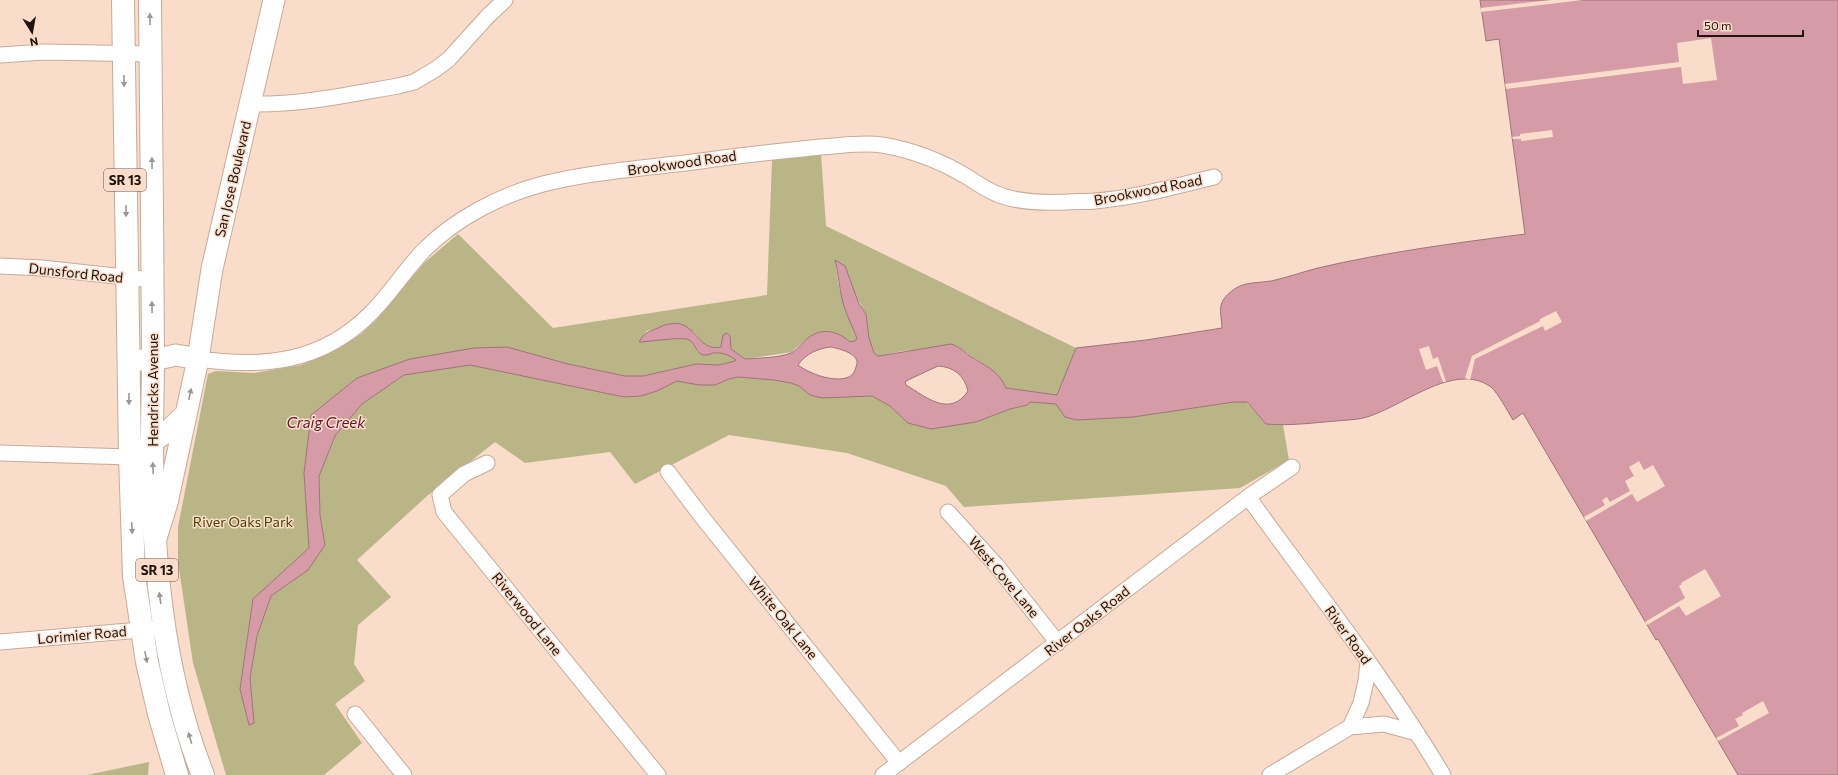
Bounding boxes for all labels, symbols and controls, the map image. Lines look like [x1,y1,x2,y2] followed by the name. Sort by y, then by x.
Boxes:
[12,12,52,52] north arrow
[147,12,153,25] one-way arrow
[1698,12,1803,38] scale bar
[1704,18,1732,32] text: 50 m
[29,35,39,49] text: N
[120,75,127,87] one-way arrow
[211,119,254,239] street label: San Jose Boulevard
[626,146,738,179] street label: Brookwood Road
[149,156,155,169] one-way arrow
[104,169,146,191] road number: SR 13
[1092,171,1203,208] street label: Brookwood Road
[123,205,129,218] one-way arrow
[28,259,124,286] street label: Dunsford Road
[149,300,155,313] one-way arrow
[144,333,161,447] street label: Hendricks Avenue
[188,387,194,400] one-way arrow
[126,393,132,406] one-way arrow
[287,413,366,431] water label: Craig Creek
[150,461,156,474] one-way arrow
[193,513,294,530] park label: River Oaks Park
[128,522,135,534] one-way arrow
[965,533,1043,621] street label: West Cove Lane
[136,559,178,581] road number: SR 13
[489,569,566,659] street label: Riverwood Lane
[745,573,822,662] street label: White Oak Lane
[1041,582,1133,659] street label: River Oaks Road
[157,592,163,604] one-way arrow
[1321,602,1375,667] street label: River Road
[37,622,127,647] street label: Lorimier Road
[144,651,150,664] one-way arrow
[187,732,193,744] one-way arrow

